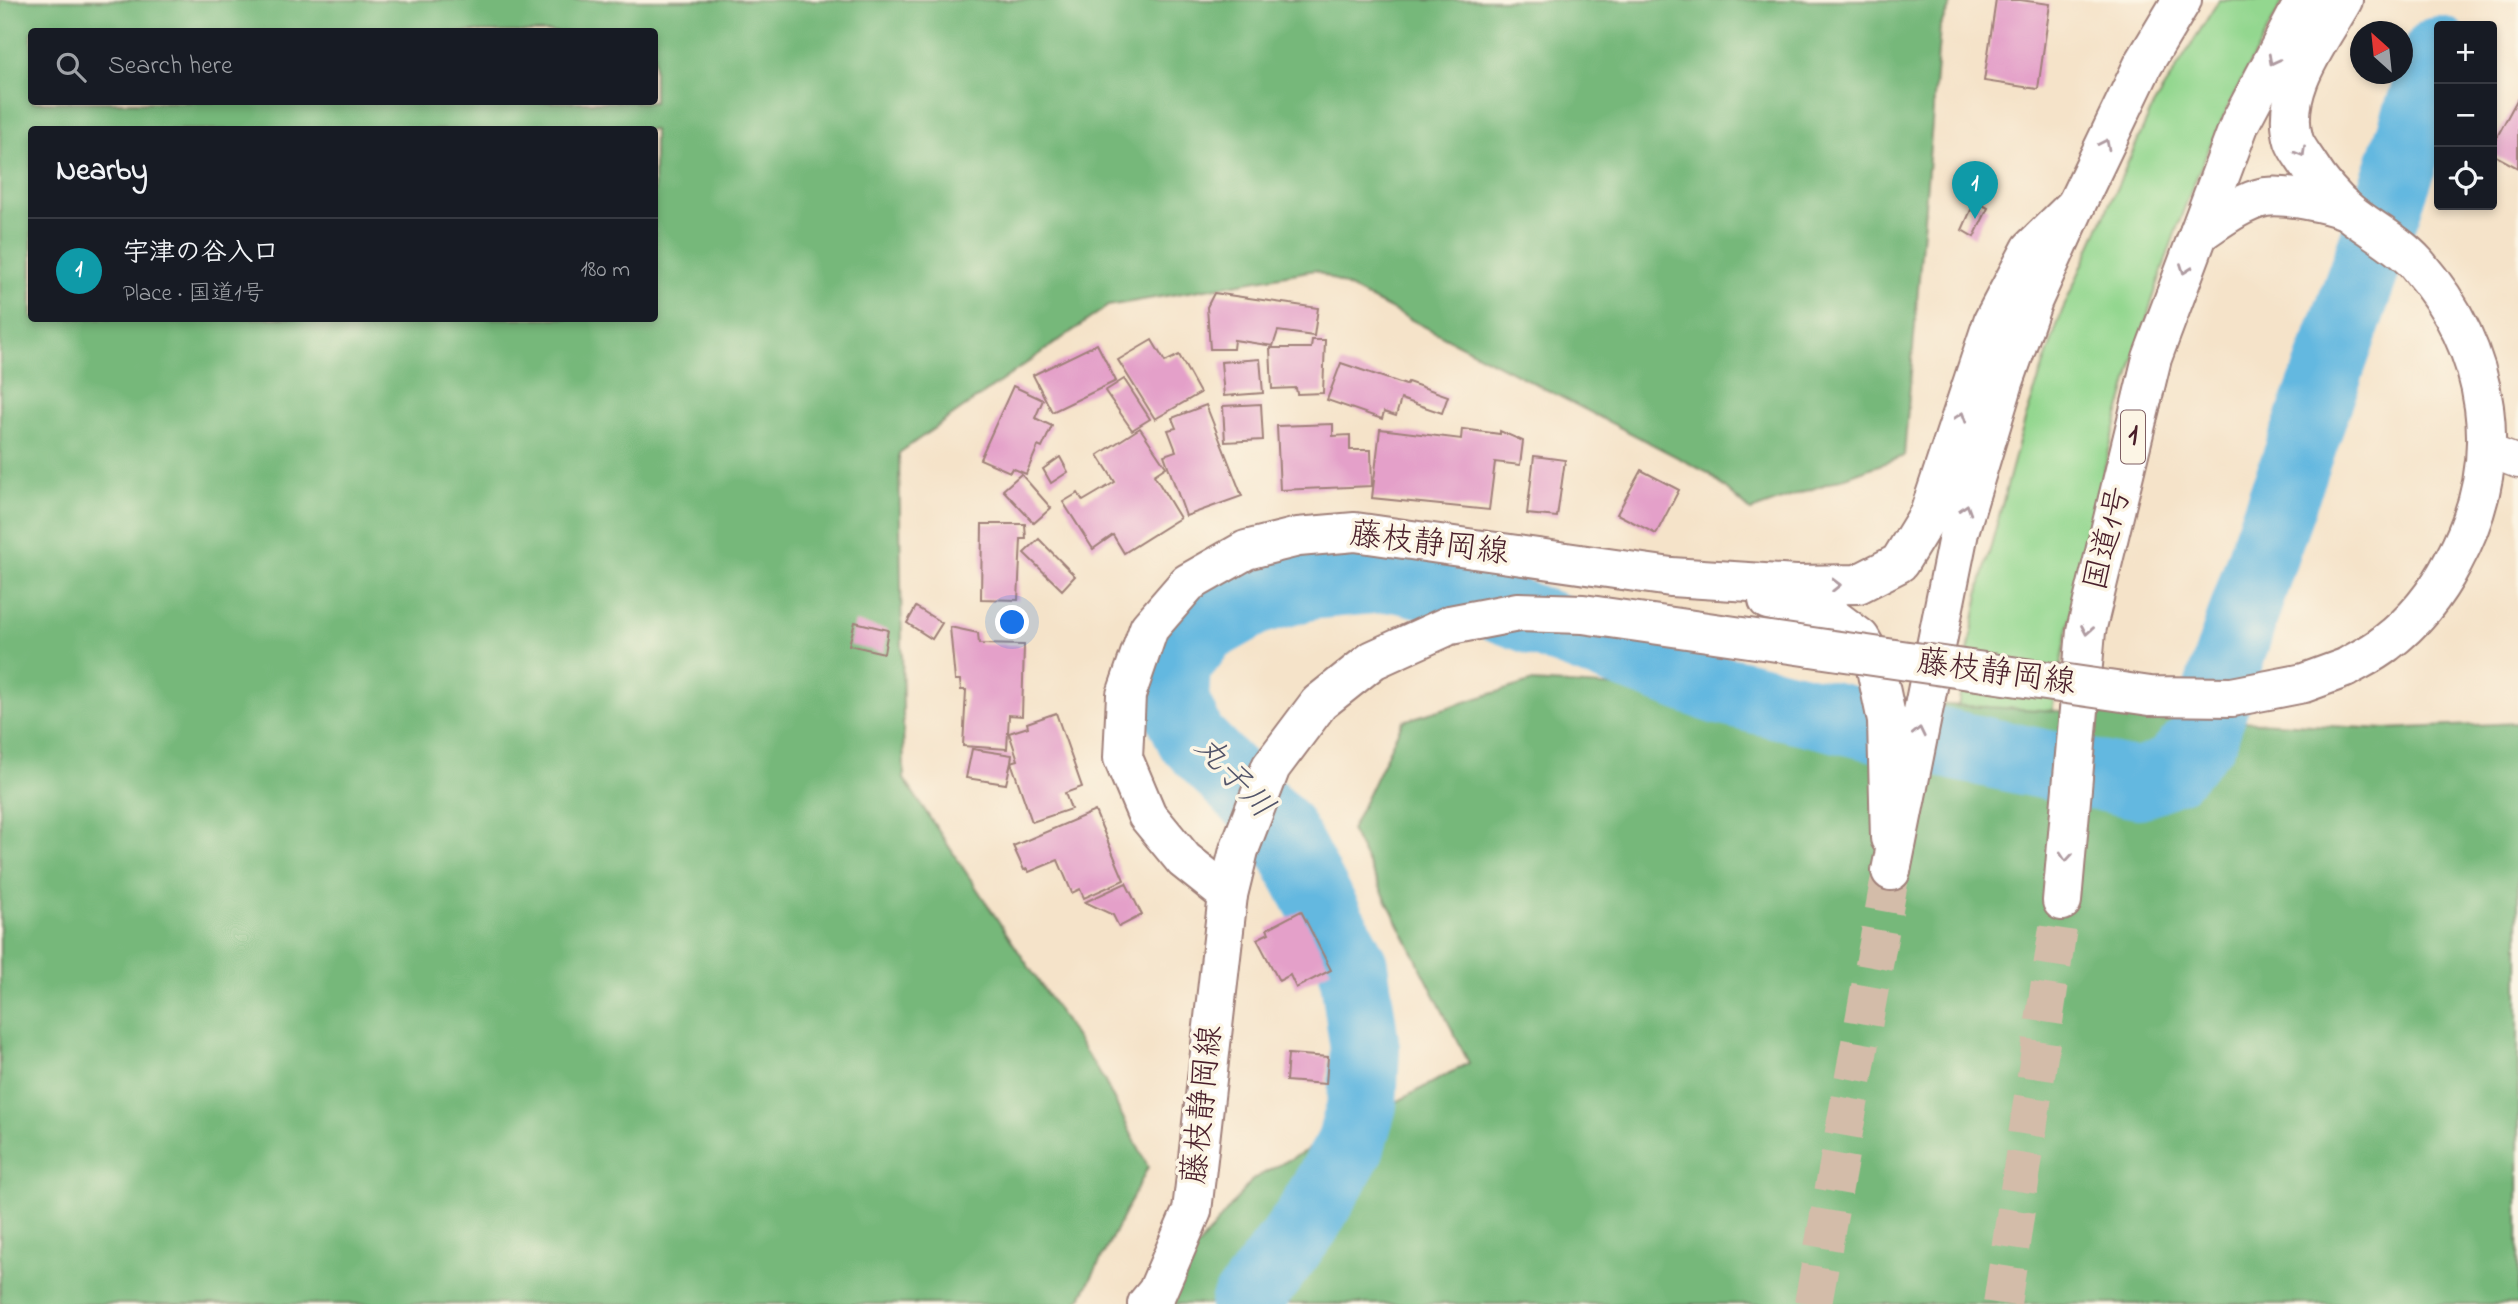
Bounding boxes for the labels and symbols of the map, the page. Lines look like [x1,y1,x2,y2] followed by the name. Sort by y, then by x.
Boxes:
[2350,21,2413,84] north arrow
[2268,53,2281,65] one-way arrow
[2097,139,2111,151] one-way arrow
[2293,144,2306,157] one-way arrow
[1952,161,1998,219] pin: 1
[2179,263,2193,275] one-way arrow
[2121,410,2145,464] road number: 1
[1953,411,1967,423] one-way arrow
[2073,482,2145,596] street label: 国道1号
[1957,504,1972,516] one-way arrow
[1347,512,1511,578] street label: 藤枝静岡線
[1831,577,1842,592] one-way arrow
[995,605,1029,639] your location
[2080,624,2095,636] one-way arrow
[1914,640,2078,708] street label: 藤枝静岡線
[1182,725,1284,831] water label: 丸子川
[1910,726,1925,738] one-way arrow
[2059,852,2074,863] one-way arrow
[1172,1023,1236,1187] street label: 藤枝静岡線

